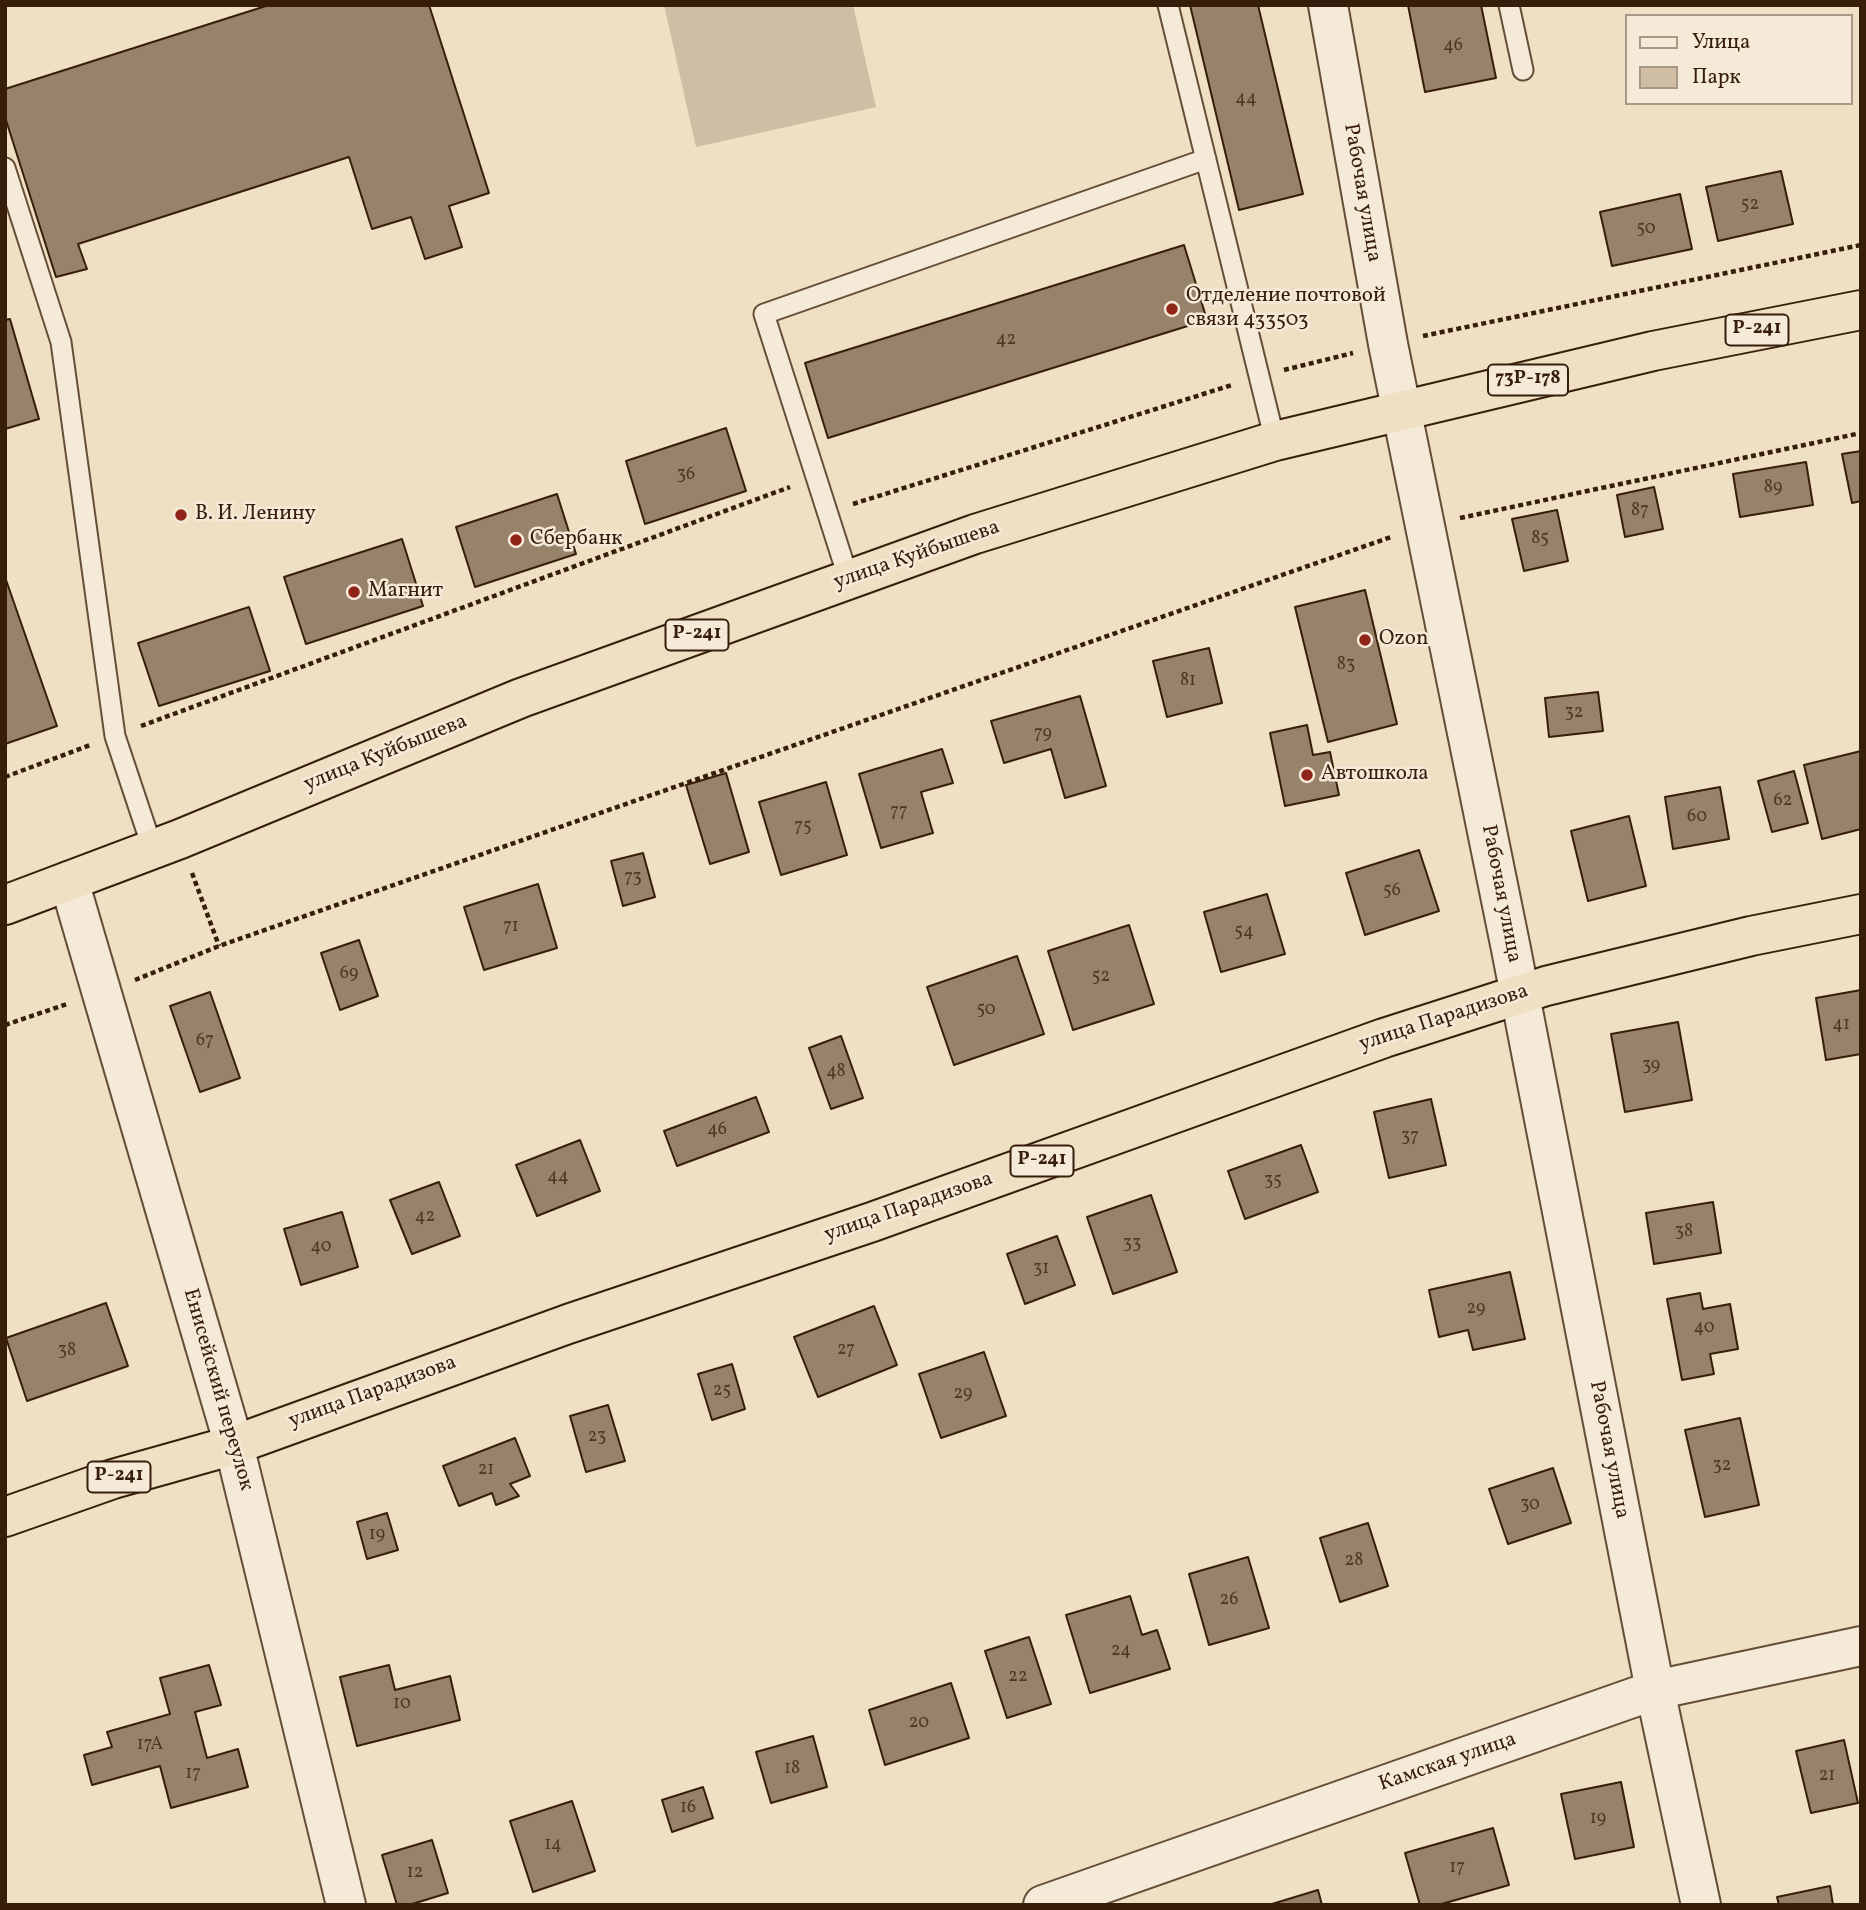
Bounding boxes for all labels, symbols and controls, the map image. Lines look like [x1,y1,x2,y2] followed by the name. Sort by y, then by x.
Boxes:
[1624,14,1852,105] legend
[1692,28,1750,57] text: Улица
[1443,36,1463,58] house number: 46
[1692,63,1741,92] text: Парк
[1235,89,1257,111] house number: 44
[1336,122,1386,264] street label: Рабочая улица
[1741,195,1759,217] house number: 52
[1636,219,1656,241] house number: 50
[1186,284,1386,334] place label: Отделение почтовой связи 433503
[1164,301,1180,317] marker: Отделение почтовой связи 433503
[1726,314,1788,346] road number: Р-241
[996,330,1016,352] house number: 42
[1488,364,1568,396] road number: 73Р-178
[677,465,695,487] house number: 36
[1764,478,1782,500] house number: 89
[1631,501,1649,523] house number: 87
[195,502,316,528] place label: В. И. Ленину
[173,507,189,523] marker: В. И. Ленину
[831,516,1003,596] street label: улица Куйбышева
[530,527,622,553] place label: Сбербанк
[1531,529,1549,551] house number: 85
[508,532,524,548] marker: Сбербанк
[368,579,443,605] place label: Магнит
[346,584,362,600] marker: Магнит
[666,620,728,650] road number: Р-241
[1379,627,1429,653] place label: Ozon
[1357,632,1373,648] marker: Ozon
[1337,655,1355,677] house number: 83
[1180,671,1196,693] house number: 81
[1565,703,1583,725] house number: 32
[301,710,471,798] street label: улица Куйбышева
[1034,724,1052,746] house number: 79
[1321,762,1429,788] place label: Автошкола
[1299,767,1315,783] marker: Автошкола
[1774,791,1792,813] house number: 62
[890,802,908,824] house number: 77
[1687,807,1707,829] house number: 60
[794,817,812,839] house number: 75
[1474,823,1526,965] street label: Рабочая улица
[624,868,642,890] house number: 73
[1383,881,1401,903] house number: 56
[503,917,519,939] house number: 71
[1234,922,1254,944] house number: 54
[340,964,358,986] house number: 69
[1092,967,1110,989] house number: 52
[1356,980,1532,1058] street label: улица Парадизова
[976,1000,996,1022] house number: 50
[1832,1015,1850,1037] house number: 41
[196,1031,214,1053] house number: 67
[1642,1056,1660,1078] house number: 39
[826,1062,846,1084] house number: 48
[707,1120,727,1142] house number: 46
[1401,1127,1419,1149] house number: 37
[1010,1146,1074,1176] road number: Р-241
[547,1167,569,1189] house number: 44
[821,1167,997,1249] street label: улица Парадизова
[1264,1171,1282,1193] house number: 35
[415,1207,435,1229] house number: 42
[1675,1222,1693,1244] house number: 38
[1123,1234,1141,1256] house number: 33
[310,1237,332,1259] house number: 40
[1033,1259,1049,1281] house number: 31
[176,1286,258,1494] street label: Енисейский переулок
[1467,1299,1485,1321] house number: 29
[1693,1318,1715,1340] house number: 40
[837,1340,855,1362] house number: 27
[58,1341,76,1363] house number: 38
[286,1351,460,1435] street label: улица Парадизова
[1582,1379,1634,1521] street label: Рабочая улица
[713,1381,731,1403] house number: 25
[954,1384,972,1406] house number: 29
[588,1427,606,1449] house number: 23
[1713,1456,1731,1478] house number: 32
[478,1460,494,1482] house number: 21
[88,1462,150,1492] road number: Р-241
[1520,1495,1540,1517] house number: 30
[369,1525,385,1547] house number: 19
[1345,1551,1363,1573] house number: 28
[1220,1590,1238,1612] house number: 26
[1111,1641,1131,1663] house number: 24
[1008,1667,1028,1689] house number: 22
[393,1694,411,1716] house number: 10
[909,1713,929,1735] house number: 20
[1376,1728,1520,1798] street label: Камская улица
[137,1735,163,1757] house number: 17А
[784,1759,800,1781] house number: 18
[185,1764,201,1786] house number: 17
[1819,1766,1835,1788] house number: 21
[680,1798,696,1820] house number: 16
[1590,1809,1606,1831] house number: 19
[544,1835,562,1857] house number: 14
[1449,1858,1465,1880] house number: 17
[407,1863,423,1885] house number: 12

